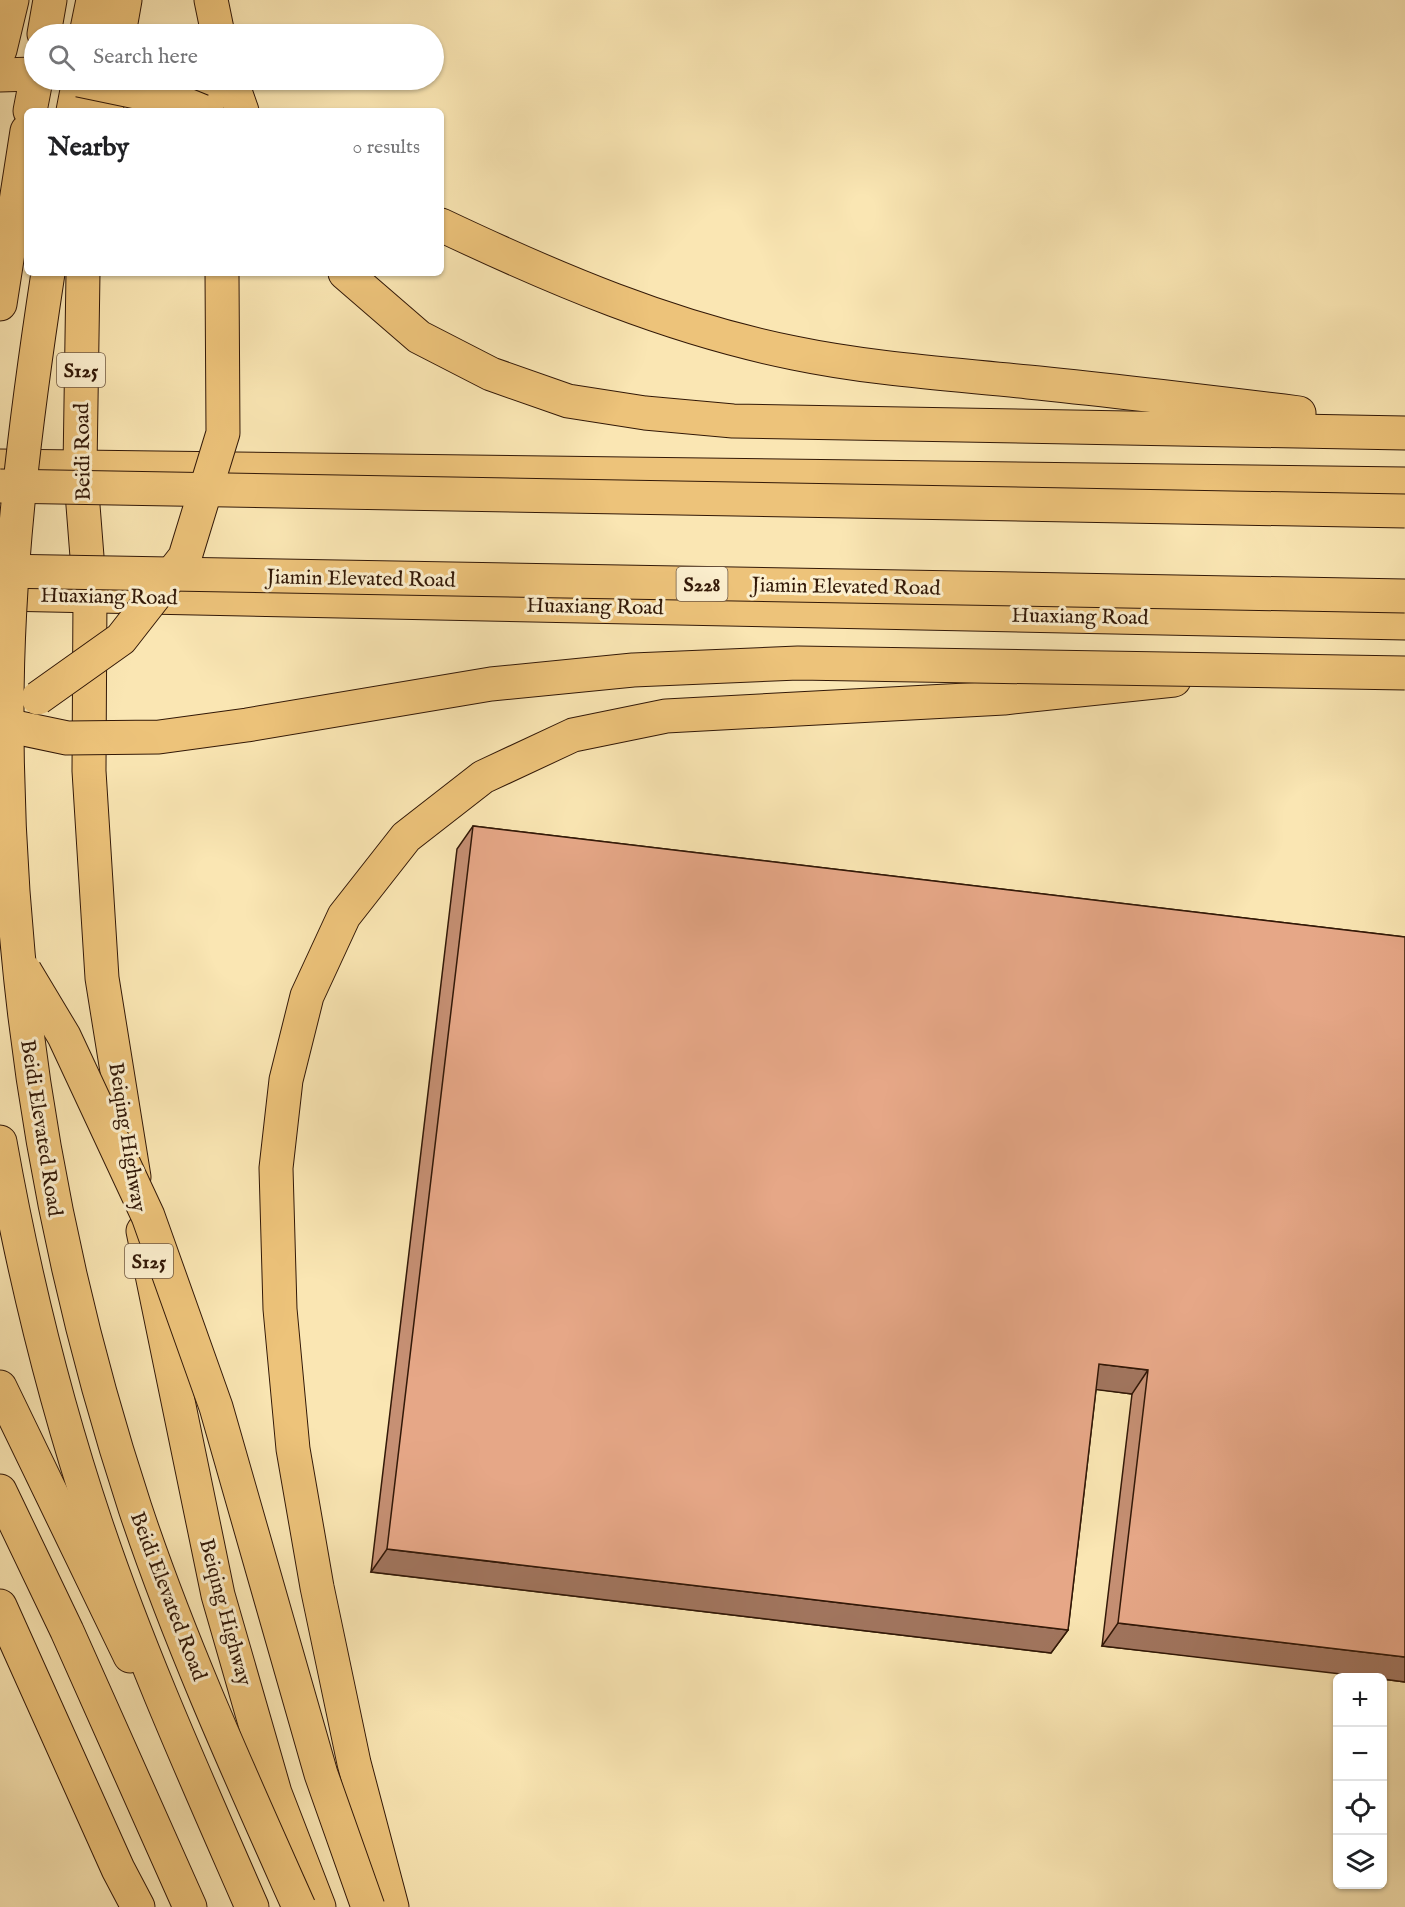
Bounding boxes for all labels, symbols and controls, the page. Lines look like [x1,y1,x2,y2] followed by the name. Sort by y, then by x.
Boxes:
[24,24,444,90] search box
[45,41,78,74] icon: search
[93,43,198,71] text: Search here
[48,131,129,164] text: Nearby
[353,135,420,160] text: 0 results
[57,353,105,387] road number: S125
[69,402,98,501] street label: Beidi Road
[264,564,456,595] street label: Jiamin Elevated Road
[676,567,728,601] road number: S228
[749,572,941,603] street label: Jiamin Elevated Road
[40,583,179,612] street label: Huaxiang Road
[526,593,665,622] street label: Huaxiang Road
[1011,603,1150,632] street label: Huaxiang Road
[13,1038,68,1219] street label: Beidi Elevated Road
[101,1060,152,1215] street label: Beiqing Highway
[125,1244,173,1278] road number: S125
[123,1508,213,1686] street label: Beidi Elevated Road
[192,1536,257,1690] street label: Beiqing Highway
[1333,1673,1387,1889] map controls
[1333,1673,1387,1727] button: +
[1333,1727,1387,1781] button: −
[1333,1781,1387,1835] button: locate
[1333,1835,1387,1889] button: layers

